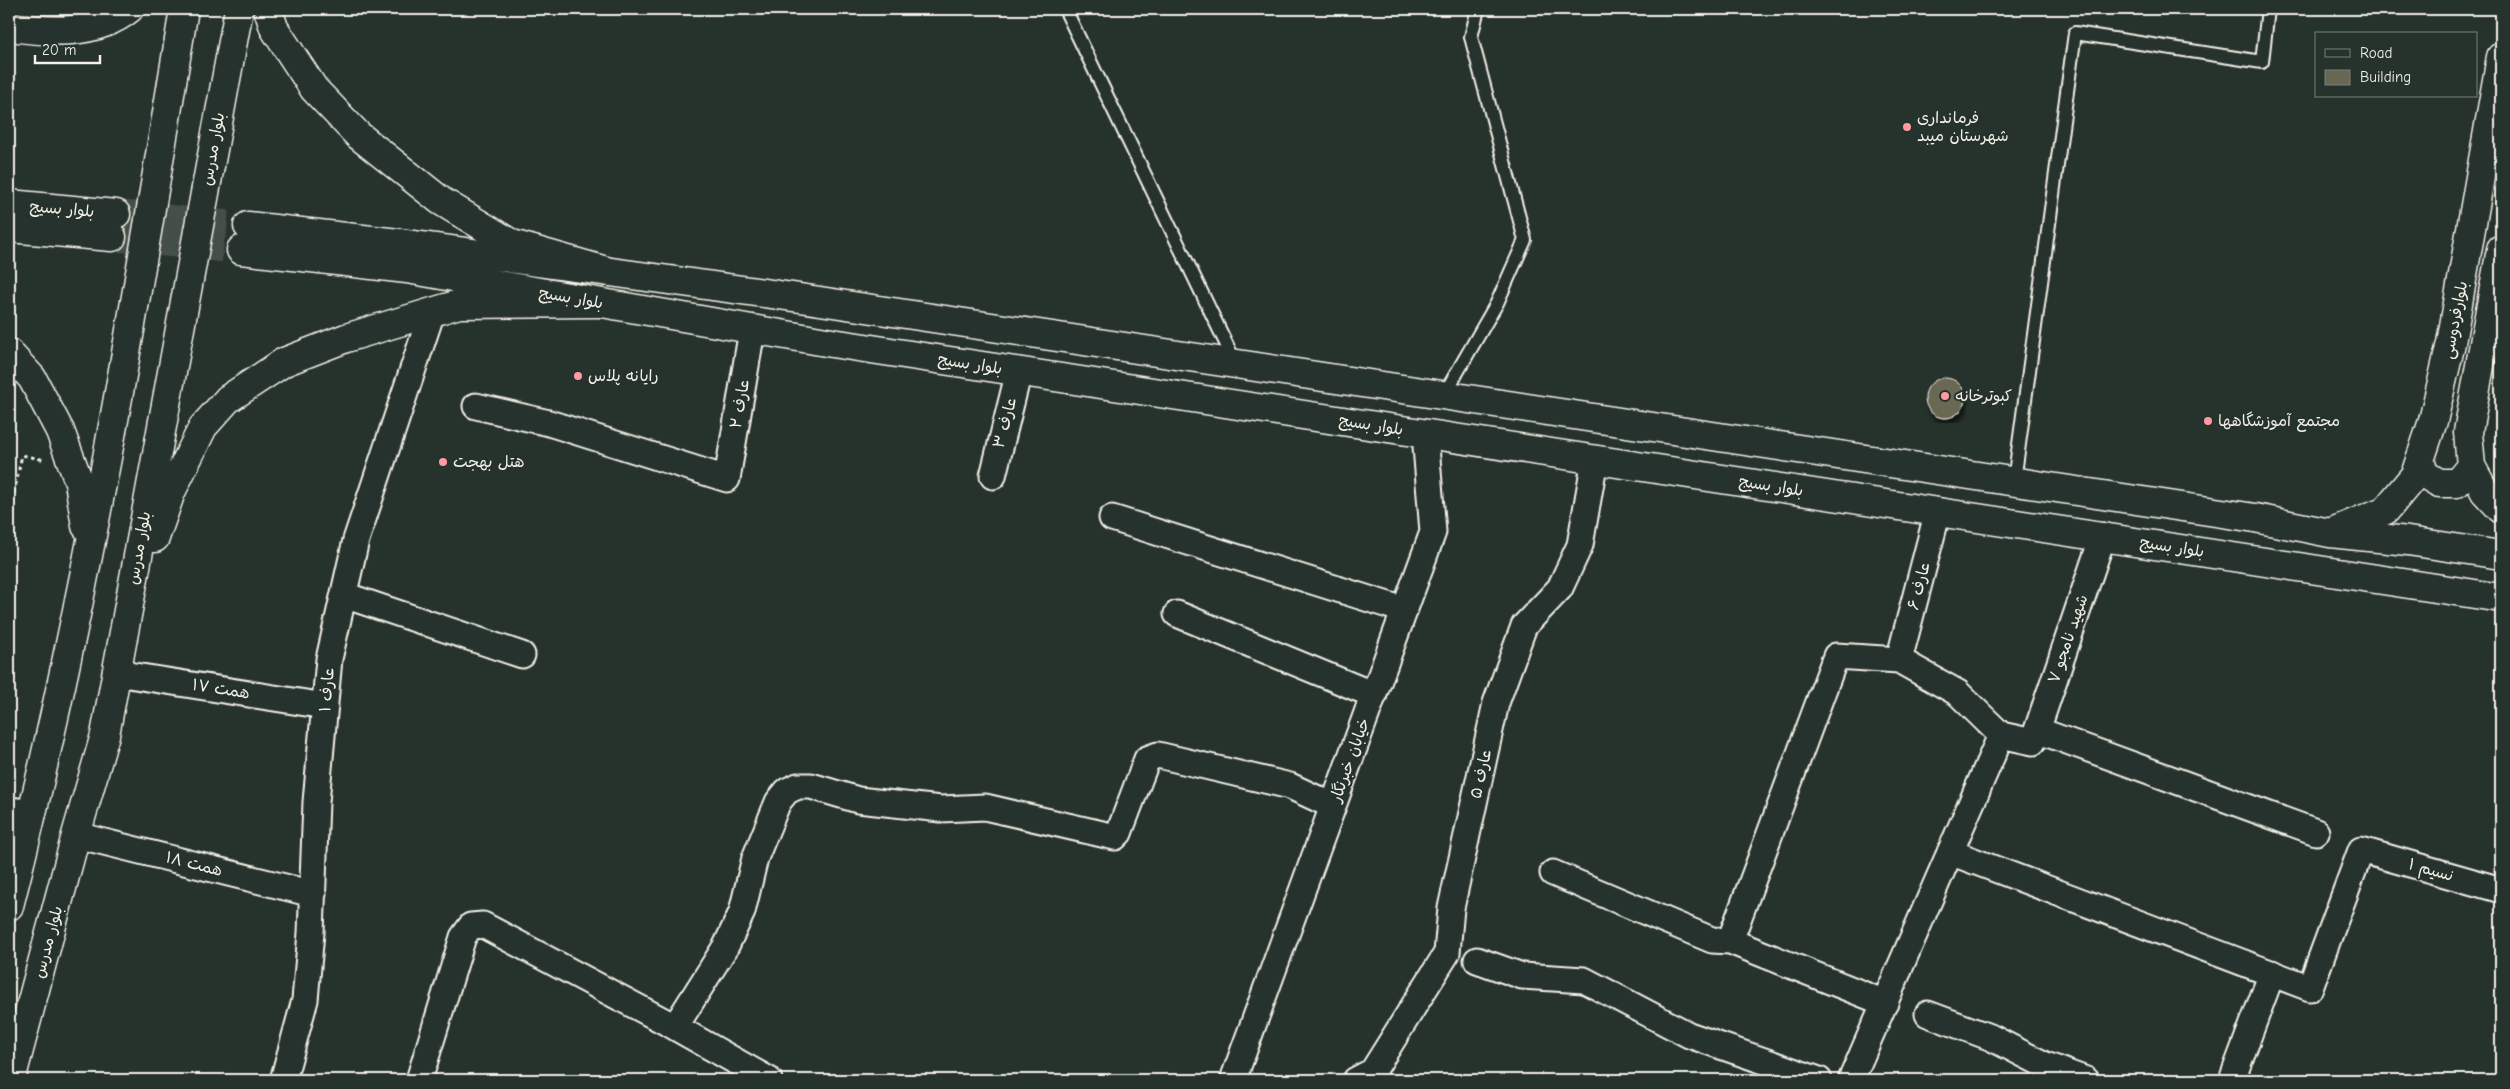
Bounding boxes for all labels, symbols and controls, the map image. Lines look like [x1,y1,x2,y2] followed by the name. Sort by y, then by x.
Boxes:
[35,32,100,64] scale bar
[2315,32,2478,98] legend
[42,41,76,59] text: 20 m
[2360,44,2392,62] text: Road
[2360,68,2411,86] text: Building
[1917,109,2009,145] place label: فرمانداری شهرستان میبد
[198,111,229,187] street label: بلوار مدرس
[1901,121,1913,133] marker: فرمانداری شهرستان میبد
[29,197,95,222] street label: بلوار بسیج
[2439,280,2472,361] street label: بلوارفردوسی
[537,283,605,313] street label: بلوار بسیج
[936,350,1003,379] street label: بلوار بسیج
[588,367,659,386] place label: رایانه پلاس
[572,370,584,382] marker: رایانه پلاس
[727,378,753,430] street label: عارف ۲
[1955,387,2012,406] place label: کبوترخانه
[1939,390,1951,402] marker: کبوترخانه
[990,396,1020,450] street label: عارف ۳
[1337,411,1404,440] street label: بلوار بسیج
[2218,411,2340,432] place label: مجتمع آموزشگاهها
[2202,415,2214,427] marker: مجتمع آموزشگاهها
[453,453,525,471] place label: هتل بهجت
[437,456,449,468] marker: هتل بهجت
[1737,472,1804,501] street label: بلوار بسیج
[124,510,155,586] street label: بلوار مدرس
[2138,533,2205,562] street label: بلوار بسیج
[1904,560,1934,612] street label: عارف ۶
[2044,592,2093,686] street label: شهید نامجو ۷
[316,667,338,713] street label: عارف ۱
[191,676,251,702] street label: همت ۱۷
[1325,715,1374,805] street label: خیابان خبرنگار
[1467,748,1495,800] street label: عارف ۵
[164,848,224,880] street label: همت ۱۸
[2406,855,2456,888] street label: نسیم ۱
[30,904,67,980] street label: بلوار مدرس

